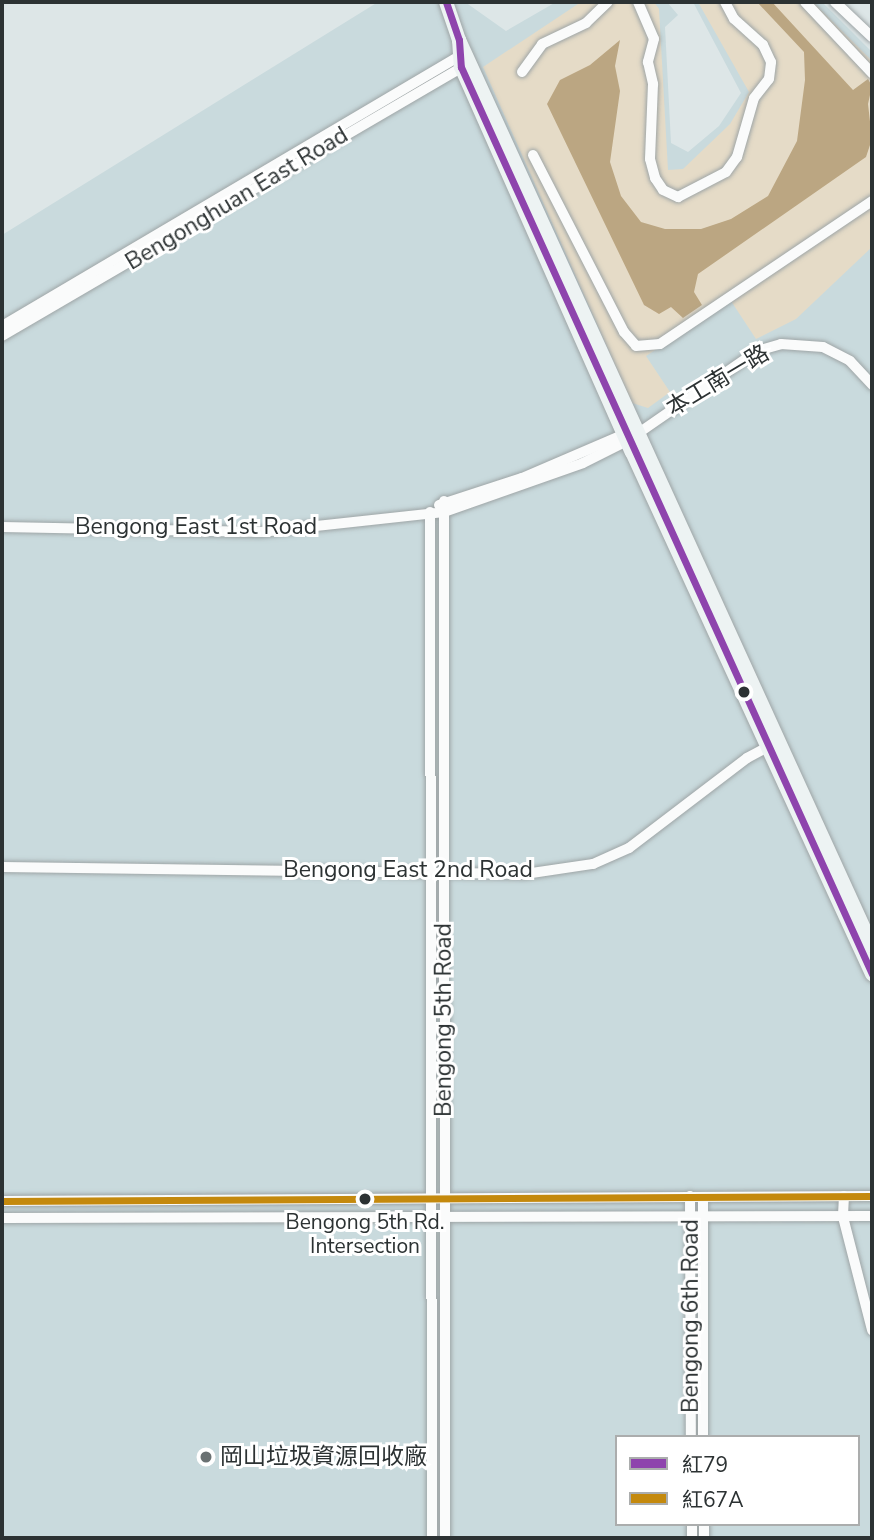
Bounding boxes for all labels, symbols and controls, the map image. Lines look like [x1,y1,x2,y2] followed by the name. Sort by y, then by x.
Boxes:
[121,122,353,276] street label: Bengonghuan East Road
[662,340,774,422] street label: 本工南一路
[75,513,317,541] street label: Bengong East 1st Road
[737,685,751,699] unlabelled marker
[283,856,533,884] street label: Bengong East 2nd Road
[430,923,458,1117] street label: Bengong 5th Road
[358,1192,372,1206] marker: Bengong 5th Rd. Intersection
[285,1209,445,1259] place label: Bengong 5th Rd. Intersection
[677,1219,705,1413] street label: Bengong 6th Road
[615,1435,860,1526] legend
[220,1443,427,1471] place label: 岡山垃圾資源回收廠
[198,1449,214,1465] marker: 岡山垃圾資源回收廠
[682,1451,728,1479] text: 紅79
[682,1486,744,1514] text: 紅67A

